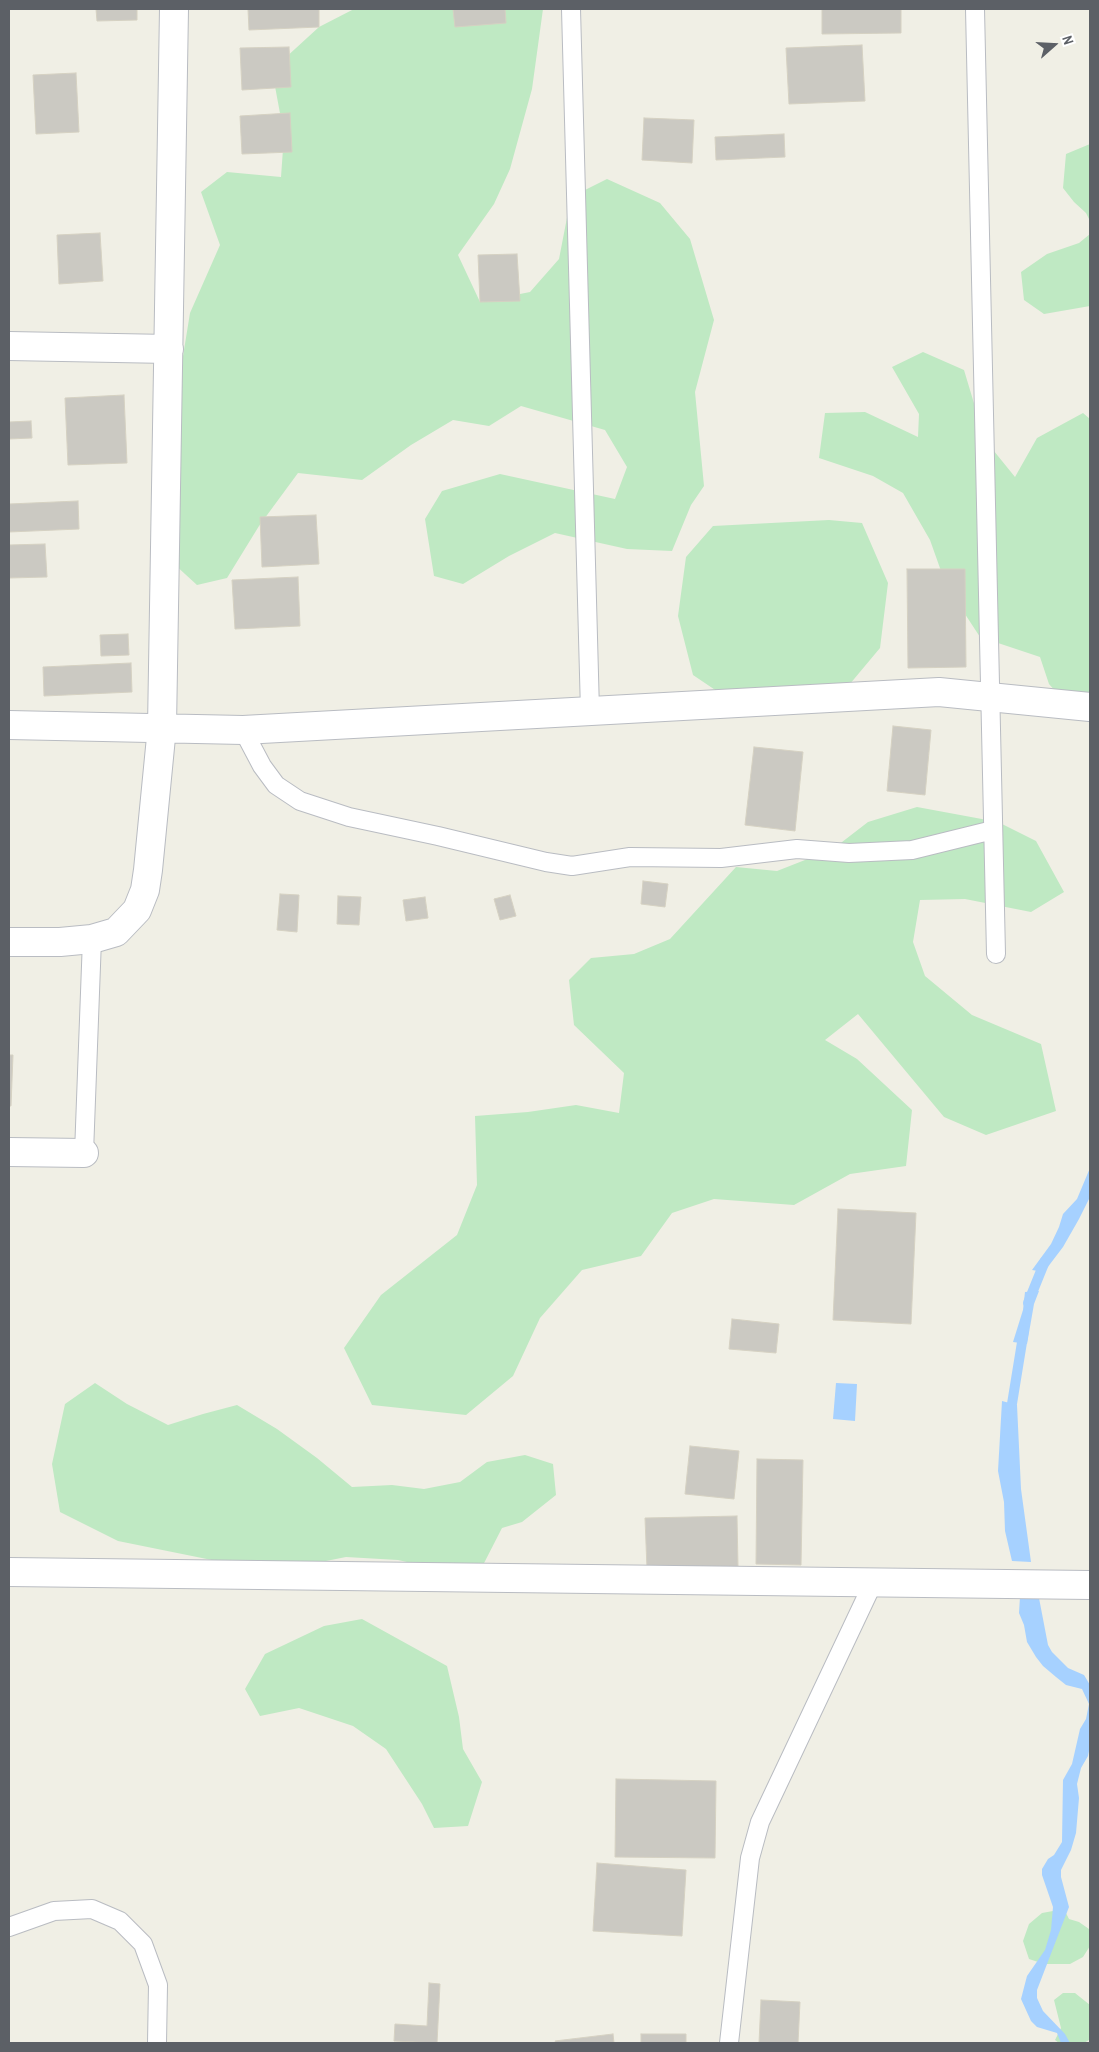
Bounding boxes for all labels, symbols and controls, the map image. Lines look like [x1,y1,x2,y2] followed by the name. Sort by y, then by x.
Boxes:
[1029,20,1079,70] north arrow
[1058,33,1078,47] text: N

